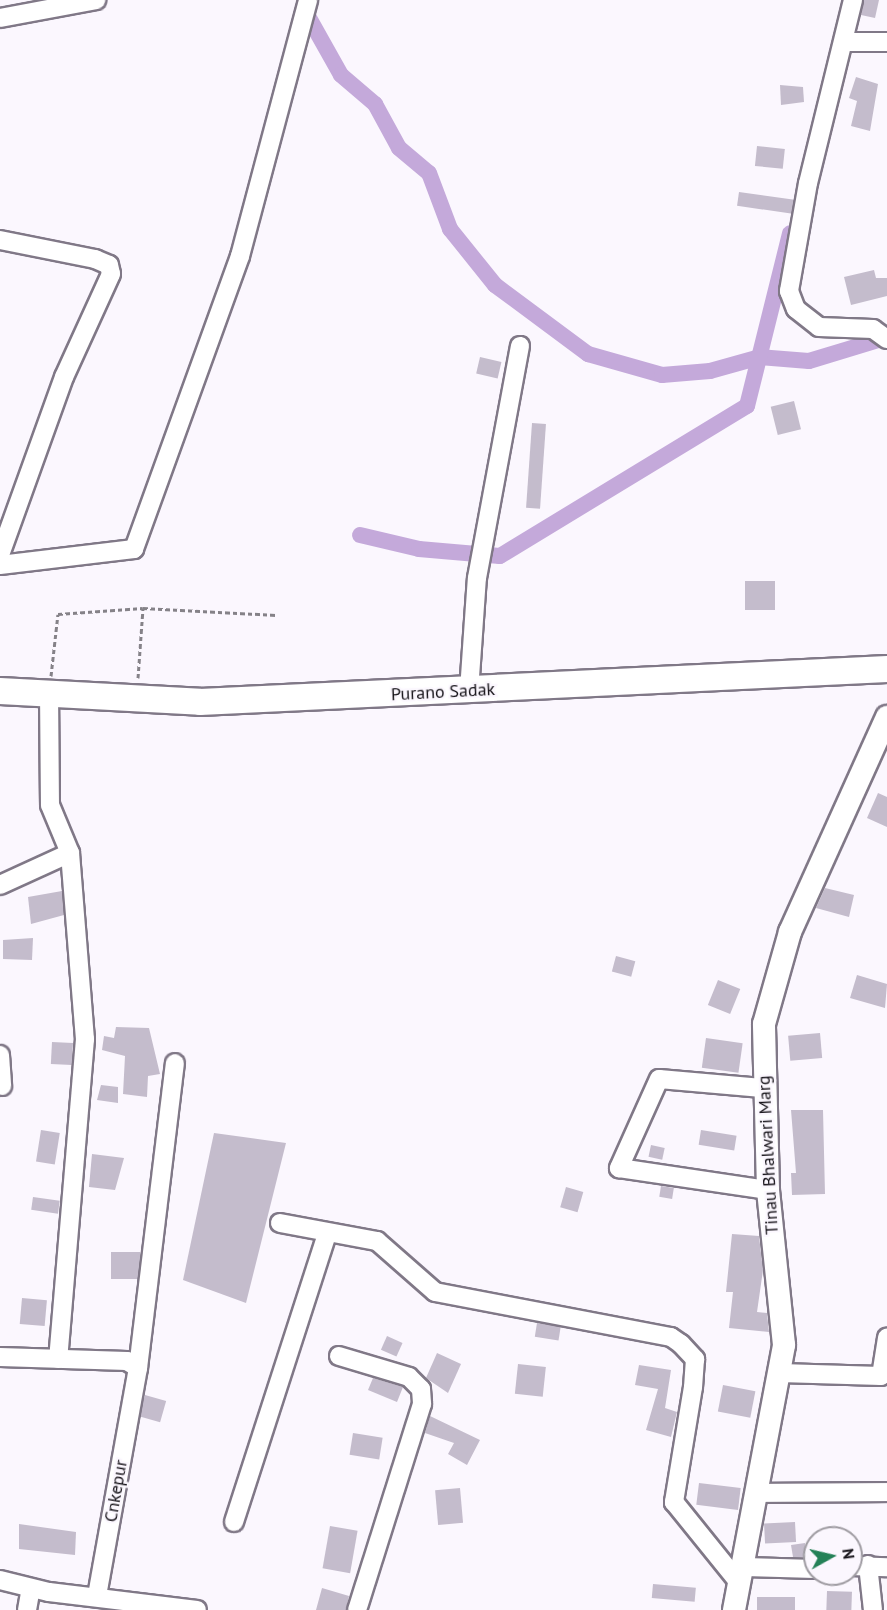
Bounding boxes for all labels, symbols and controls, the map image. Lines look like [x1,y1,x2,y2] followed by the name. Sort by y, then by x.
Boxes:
[390,678,496,706] street label: Purano Sadak
[753,1075,783,1235] street label: Tinau Bhalwari Marg
[100,1458,132,1524] street label: Cnkepur
[803,1526,863,1586] north arrow
[838,1547,859,1560] text: N

